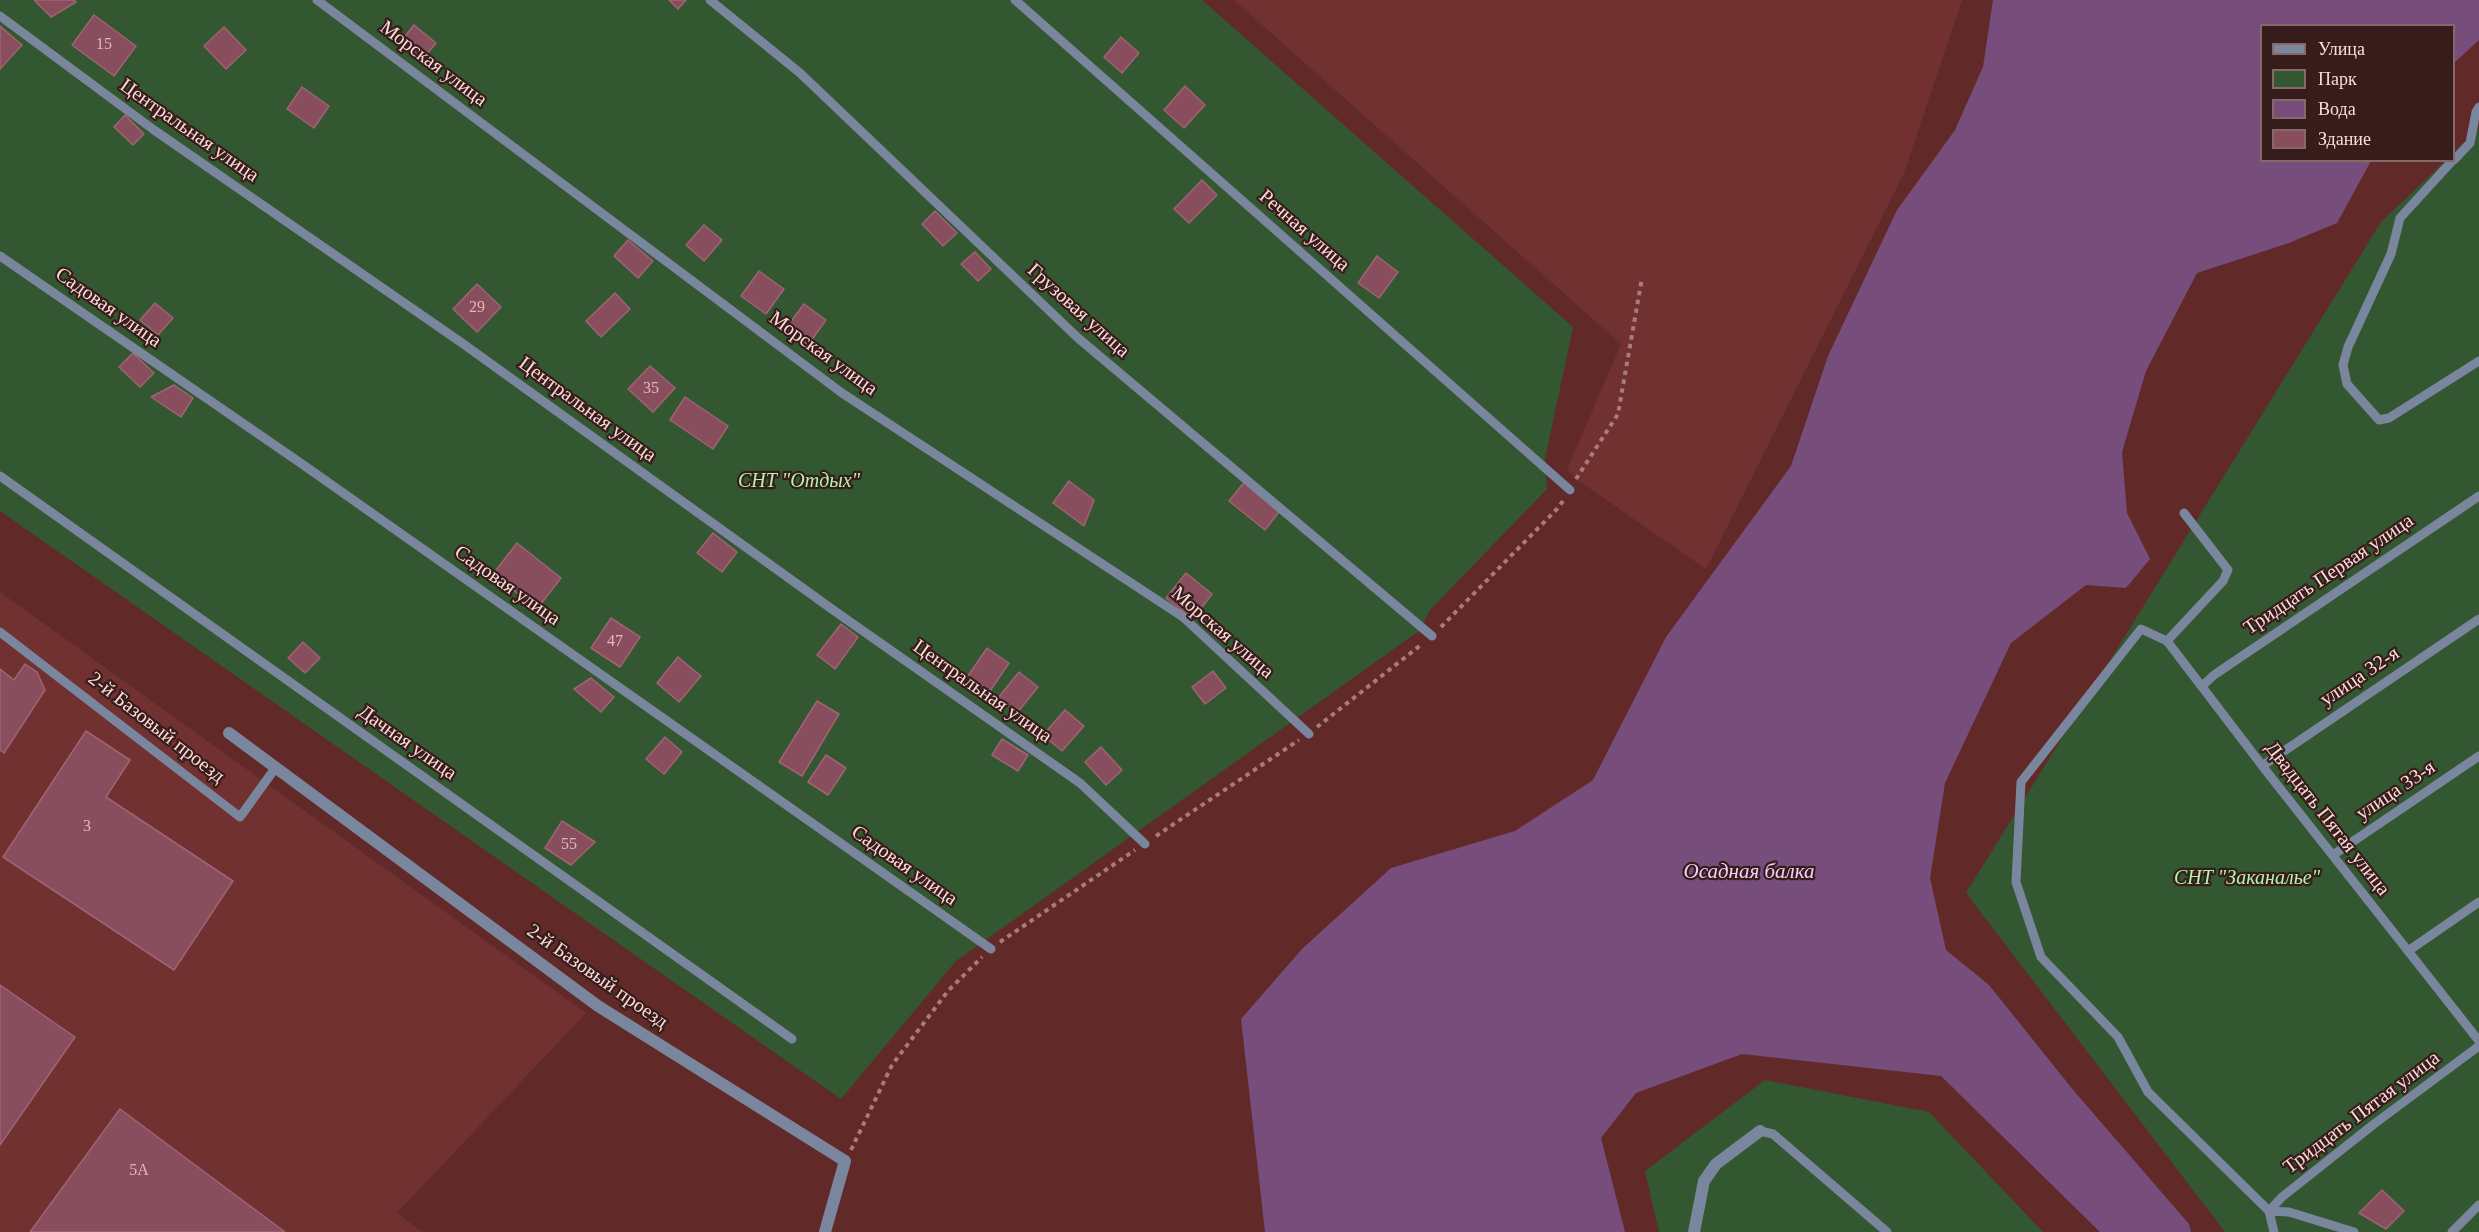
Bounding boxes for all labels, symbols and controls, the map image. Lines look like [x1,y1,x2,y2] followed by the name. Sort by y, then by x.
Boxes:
[375,16,491,112] street label: Морская улица
[2260,24,2455,162] legend
[96,35,112,55] house number: 15
[2318,39,2365,59] text: Улица
[2318,69,2357,89] text: Парк
[115,74,263,188] street label: Центральная улица
[2318,99,2356,119] text: Вода
[2318,129,2371,149] text: Здание
[1254,185,1354,277] street label: Речная улица
[1022,259,1134,363] street label: Грузовая улица
[50,263,166,353] street label: Садовая улица
[469,298,485,318] house number: 29
[764,307,882,401] street label: Морская улица
[513,352,661,468] street label: Центральная улица
[643,379,659,399] house number: 35
[738,470,860,494] park label: СНТ "Отдых"
[2240,509,2418,641] street label: Тридцать Первая улица
[449,541,565,631] street label: Садовая улица
[1166,582,1278,684] street label: Морская улица
[607,632,623,652] house number: 47
[908,635,1056,749] street label: Центральная улица
[2316,642,2404,712] street label: улица 32-я
[83,667,229,789] street label: 2-й Базовый проезд
[353,700,461,786] street label: Дачная улица
[2259,737,2395,901] street label: Двадцать Пятая улица
[2352,756,2440,826] street label: улица 33-я
[83,817,91,837] house number: 3
[846,821,962,911] street label: Садовая улица
[561,835,577,855] house number: 55
[1683,859,1815,885] water label: Осадная балка
[2174,867,2320,891] park label: СНТ "Заканалье"
[522,919,672,1035] street label: 2-й Базовый проезд
[2279,1046,2445,1180] street label: Тридцать Пятая улица
[129,1161,149,1181] house number: 5А

